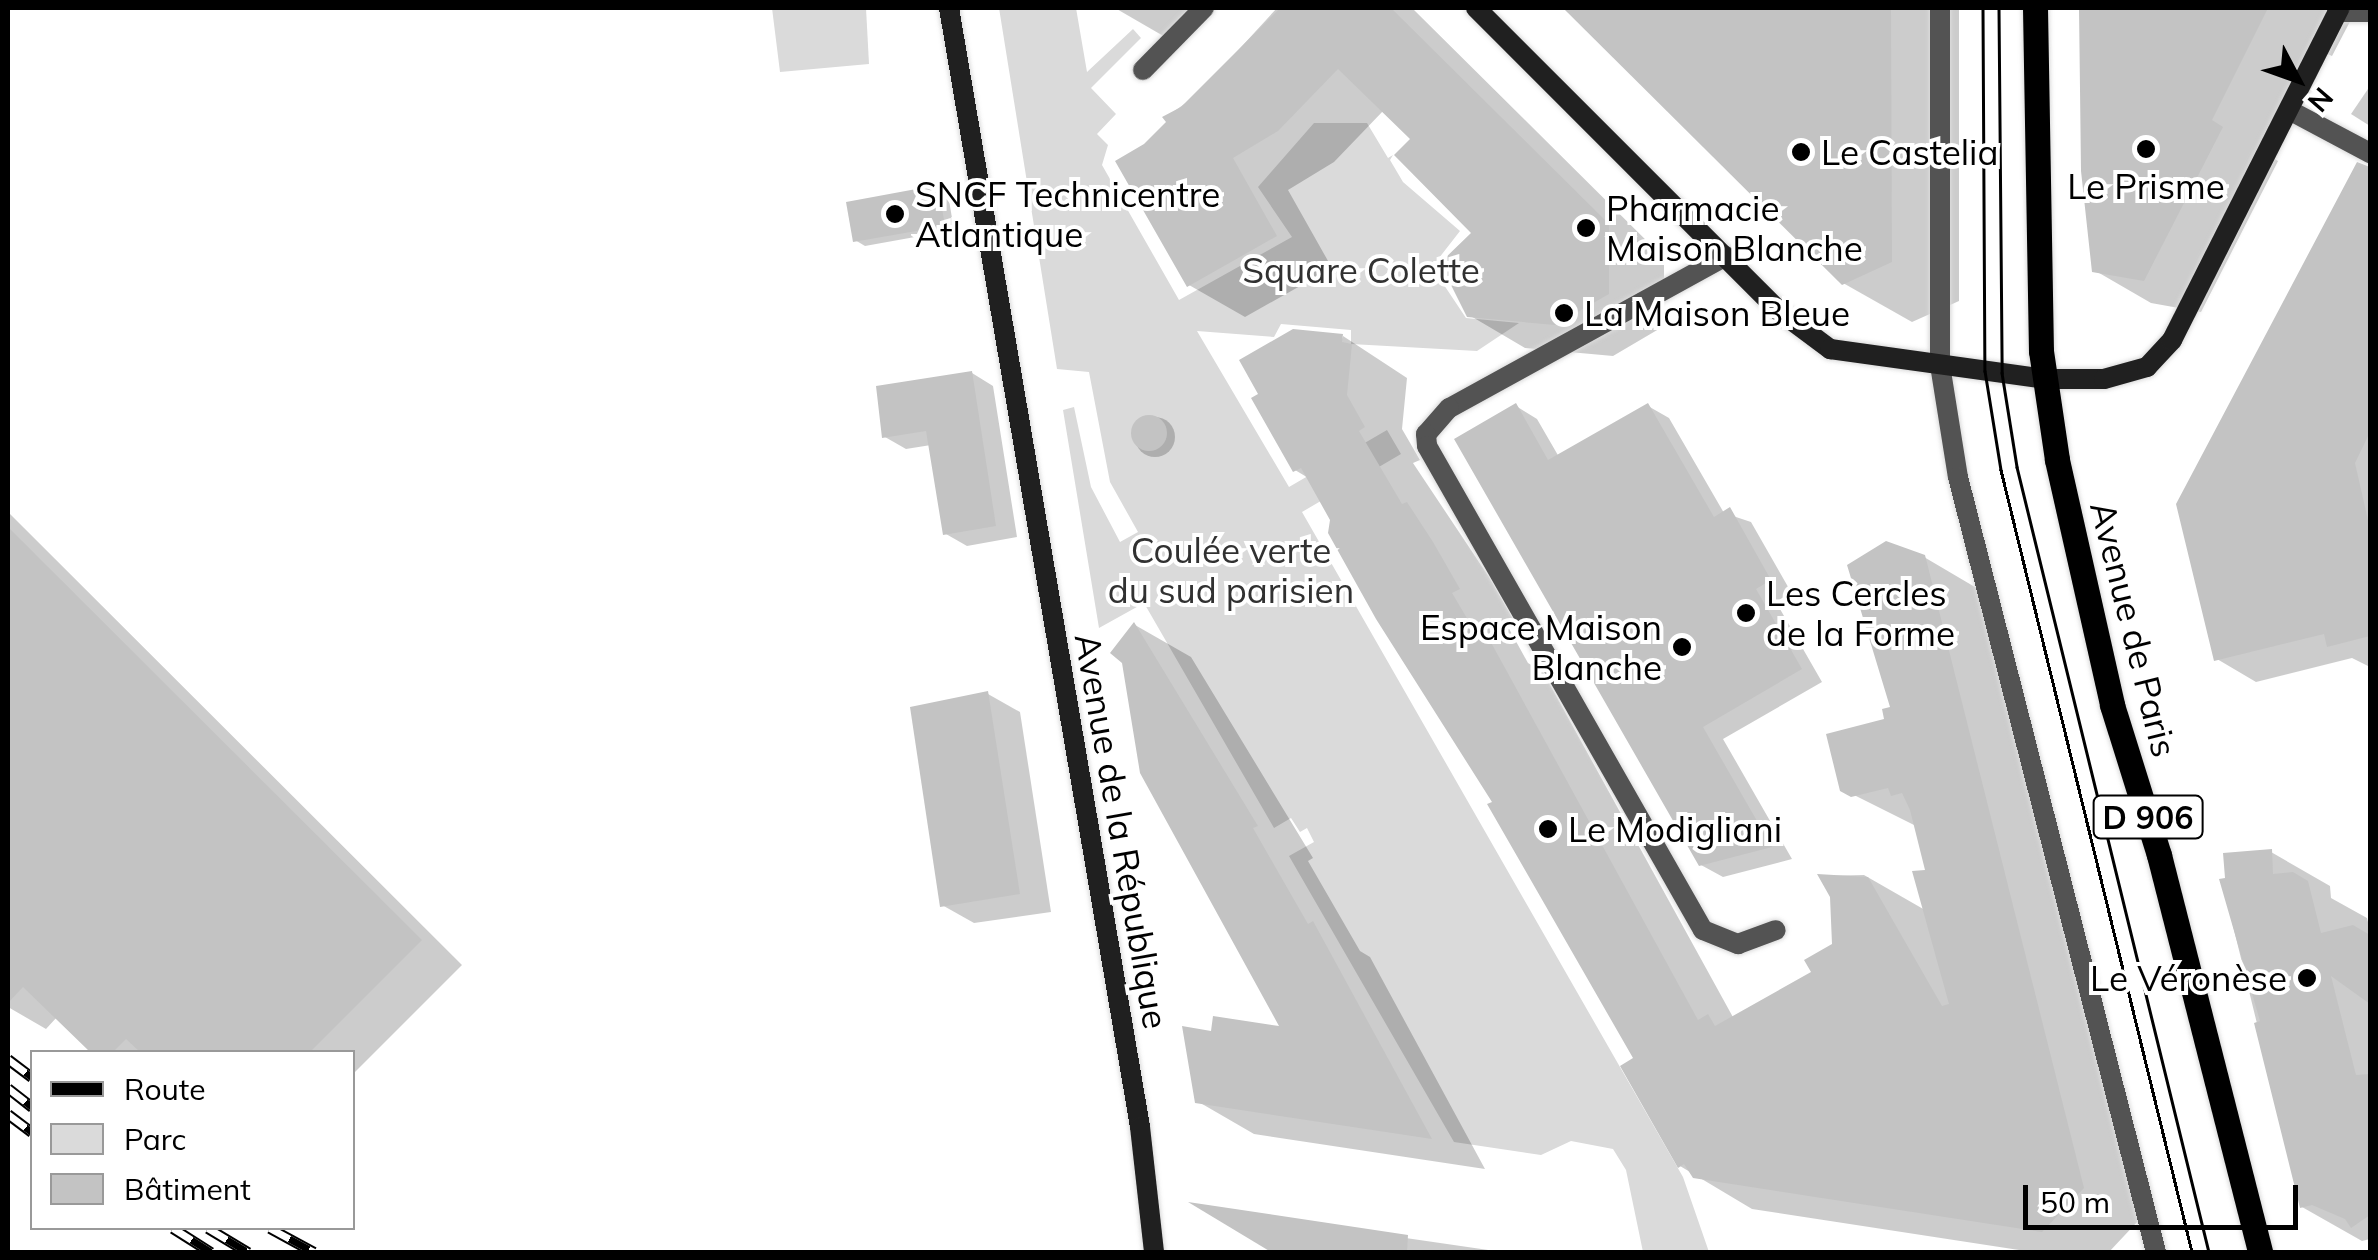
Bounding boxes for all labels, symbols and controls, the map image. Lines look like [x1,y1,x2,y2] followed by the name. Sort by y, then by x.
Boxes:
[2248,30,2348,130] north arrow
[2301,81,2341,119] text: N
[1821,131,1998,173] place label: Le Castelia
[2135,138,2157,160] marker: Le Prisme
[1790,141,1812,163] marker: Le Castelia
[2067,165,2225,207] place label: Le Prisme
[915,173,1220,255] place label: SNCF Technicentre Atlantique
[1606,187,1863,269] place label: Pharmacie Maison Blanche
[884,203,906,225] marker: SNCF Technicentre Atlantique
[1575,217,1597,239] marker: Pharmacie Maison Blanche
[1242,249,1480,291] park label: Square Colette
[1584,292,1850,334] place label: La Maison Bleue
[1553,302,1575,324] marker: La Maison Bleue
[2082,497,2186,761] street label: Avenue de Paris
[1108,529,1354,611] park label: Coulée verte du sud parisien
[1766,572,1955,654] place label: Les Cercles de la Forme
[1735,602,1757,624] marker: Les Cercles de la Forme
[1420,606,1662,688] place label: Espace Maison Blanche
[1067,630,1177,1032] street label: Avenue de la République
[1671,636,1693,658] marker: Espace Maison Blanche
[2090,790,2206,844] road number: D 906
[1568,808,1782,850] place label: Le Modigliani
[1537,818,1559,840] marker: Le Modigliani
[2090,957,2287,999] place label: Le Véronèse
[2296,967,2318,989] marker: Le Véronèse
[30,1050,355,1230] legend
[124,1070,206,1108] text: Route
[124,1120,186,1158] text: Parc
[2028,1165,2303,1227] scale bar
[124,1170,251,1208] text: Bâtiment
[2040,1183,2110,1221] text: 50 m

